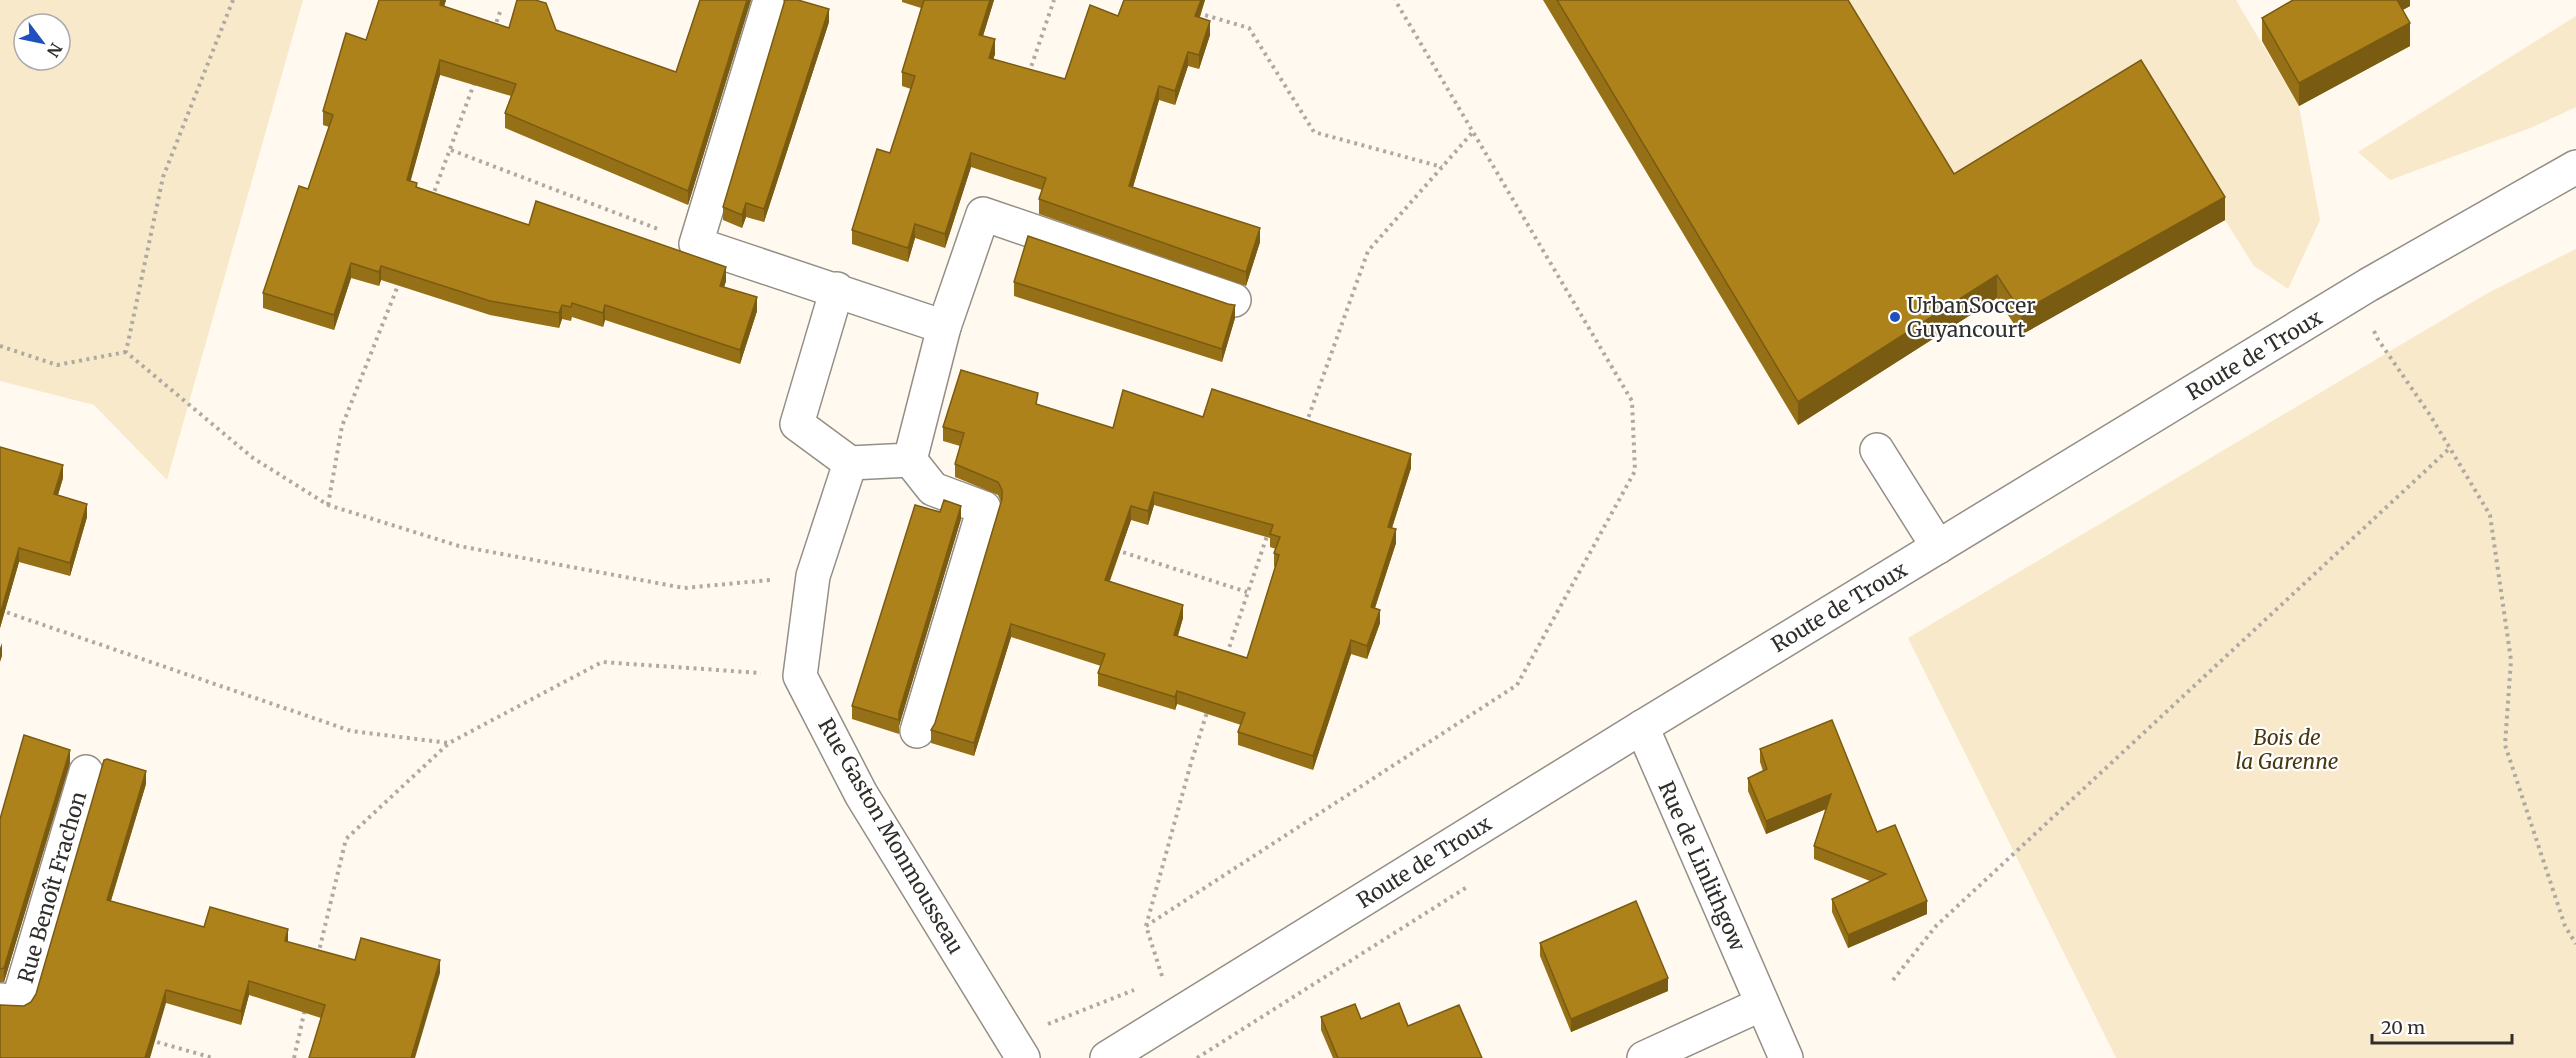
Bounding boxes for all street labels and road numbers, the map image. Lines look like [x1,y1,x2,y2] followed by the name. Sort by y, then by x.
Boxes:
[2181,304,2327,406] street label: Route de Troux
[1766,556,1912,658] street label: Route de Troux
[812,713,970,959] street label: Rue Gaston Monmousseau
[1652,777,1752,955] street label: Rue de Linlithgow
[12,788,92,986] street label: Rue Benoît Frachon
[1352,810,1497,914] street label: Route de Troux

